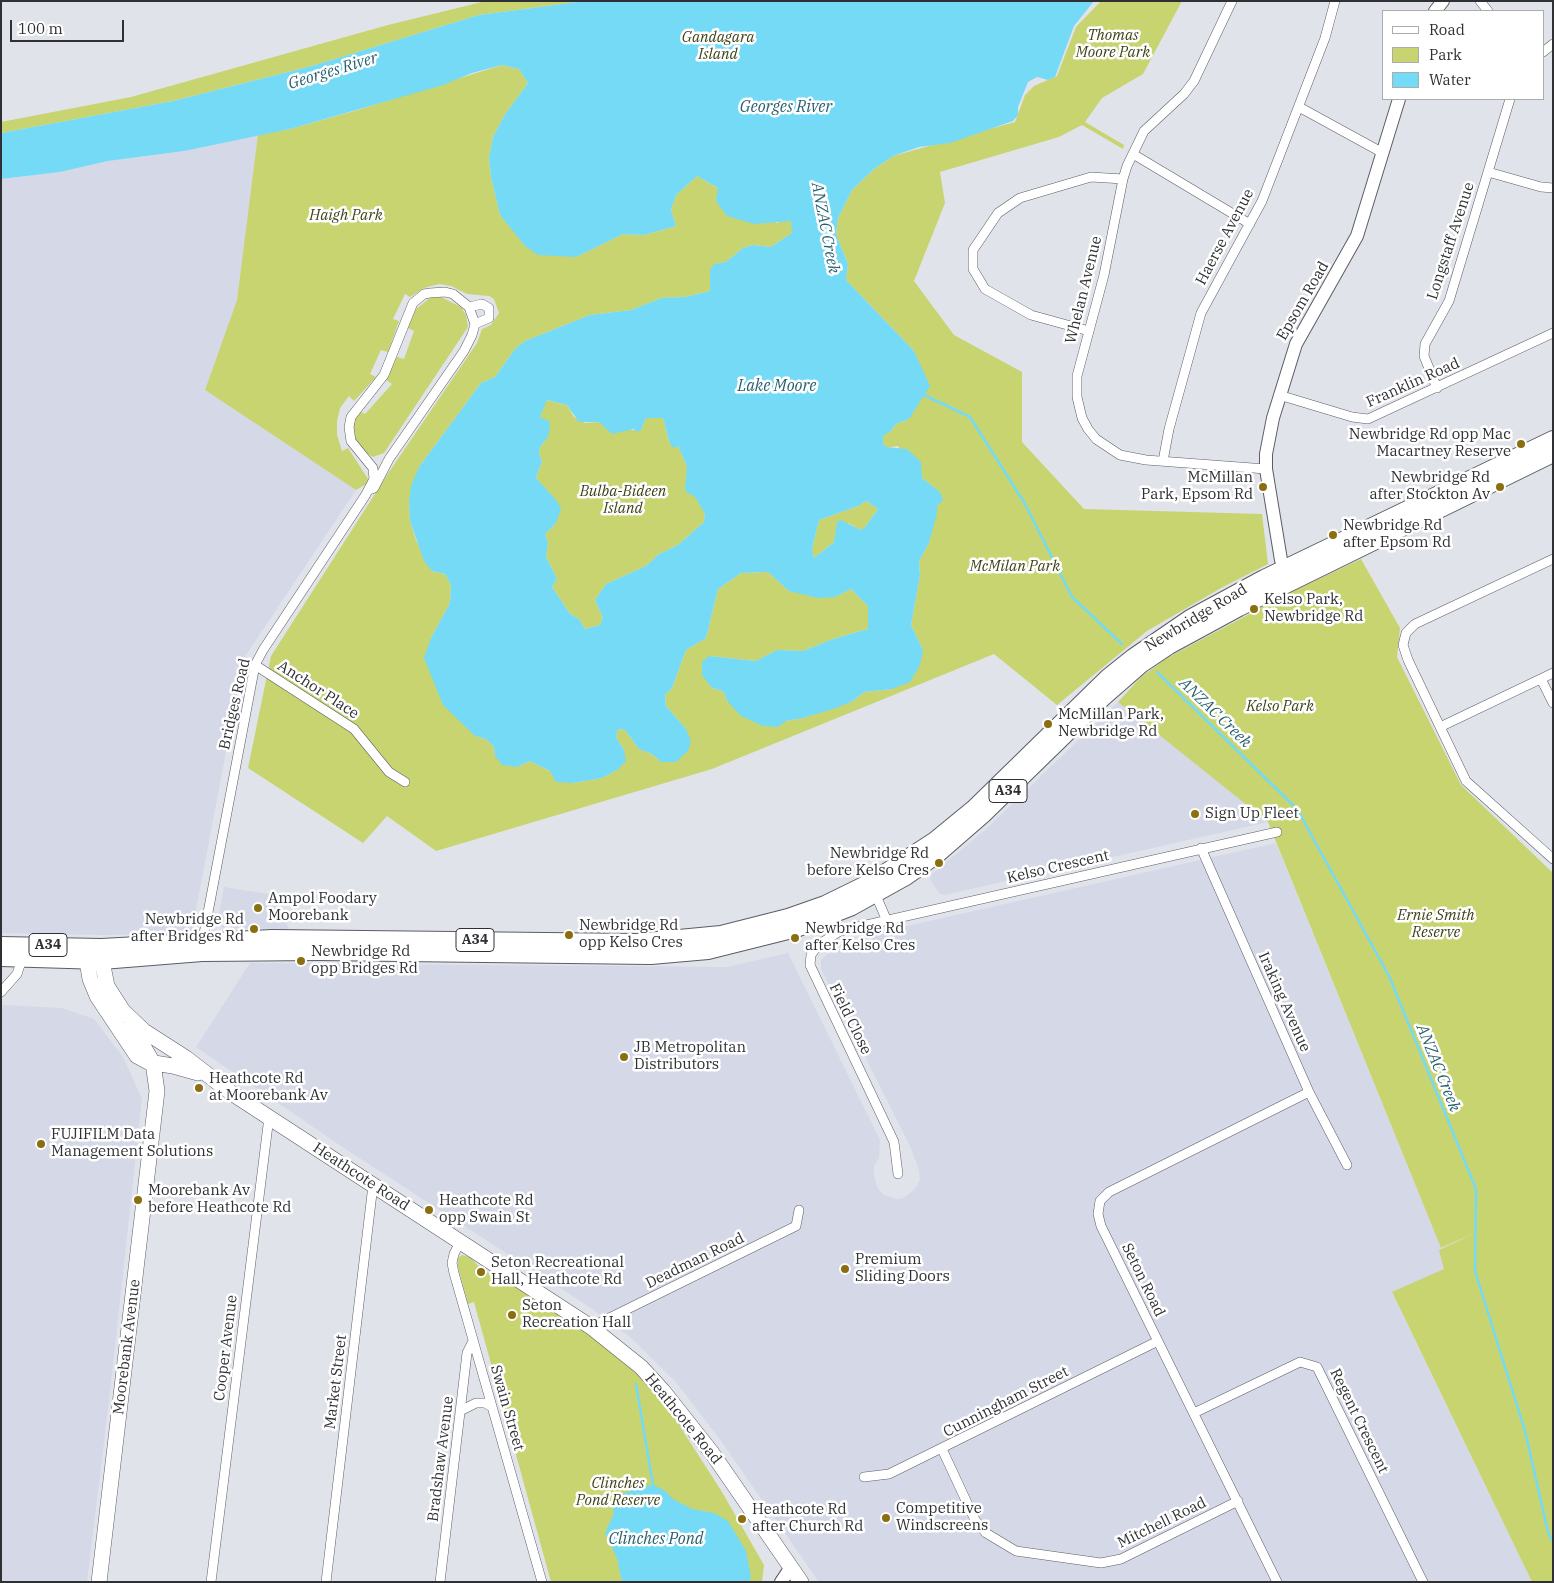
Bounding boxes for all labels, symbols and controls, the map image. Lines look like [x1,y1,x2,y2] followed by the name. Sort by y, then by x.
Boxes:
[12,10,126,42] scale bar
[1382,10,1544,100] legend
[18,19,63,38] text: 100 m
[1429,20,1465,39] text: Road
[1076,27,1150,62] park label: Thomas Moore Park
[682,29,754,64] park label: Gandagara Island
[1429,45,1462,64] text: Park
[286,48,380,94] water label: Georges River
[1429,70,1471,89] text: Water
[740,97,832,117] water label: Georges River
[1424,180,1478,302] street label: Longstaff Avenue
[807,181,843,275] water label: ANZAC Creek
[1192,186,1258,288] street label: Haerse Avenue
[309,207,383,225] park label: Haigh Park
[1062,234,1106,346] street label: Whelan Avenue
[1273,258,1333,344] street label: Epsom Road
[1364,354,1462,412] street label: Franklin Road
[738,376,816,396] water label: Lake Moore
[1349,426,1511,461] place label: Newbridge Rd opp Mac Macartney Reserve
[1515,438,1527,450] marker: Newbridge Rd opp Mac Macartney Reserve
[1141,469,1253,504] place label: McMillan Park, Epsom Rd
[1369,469,1490,504] place label: Newbridge Rd after Stockton Av
[1257,481,1269,493] marker: McMillan Park, Epsom Rd
[1494,481,1506,493] marker: Newbridge Rd after Stockton Av
[580,483,666,518] park label: Bulba-Bideen Island
[1343,517,1451,552] place label: Newbridge Rd after Epsom Rd
[1327,529,1339,541] marker: Newbridge Rd after Epsom Rd
[970,558,1060,576] park label: McMilan Park
[1142,580,1250,656] street label: Newbridge Road
[1264,591,1363,626] place label: Kelso Park, Newbridge Rd
[1248,603,1260,615] marker: Kelso Park, Newbridge Rd
[216,657,254,751] street label: Bridges Road
[274,657,362,723] street label: Anchor Place
[1175,674,1255,752] water label: ANZAC Creek
[1246,698,1314,716] park label: Kelso Park
[1058,706,1164,741] place label: McMillan Park, Newbridge Rd
[1042,718,1054,730] marker: McMillan Park, Newbridge Rd
[989,779,1027,802] road number: A34
[1205,805,1299,823] place label: Sign Up Fleet
[1189,808,1201,820] marker: Sign Up Fleet
[807,845,929,880] place label: Newbridge Rd before Kelso Cres
[1005,847,1111,887] street label: Kelso Crescent
[933,857,945,869] marker: Newbridge Rd before Kelso Cres
[268,890,377,925] place label: Ampol Foodary Moorebank
[252,902,264,914] marker: Ampol Foodary Moorebank
[1397,907,1475,942] park label: Ernie Smith Reserve
[131,911,244,946] place label: Newbridge Rd after Bridges Rd
[579,917,683,952] place label: Newbridge Rd opp Kelso Cres
[805,920,915,955] place label: Newbridge Rd after Kelso Cres
[248,923,260,935] marker: Newbridge Rd after Bridges Rd
[456,928,494,952] road number: A34
[563,929,575,941] marker: Newbridge Rd opp Kelso Cres
[789,932,801,944] marker: Newbridge Rd after Kelso Cres
[29,934,67,956] road number: A34
[311,943,418,978] place label: Newbridge Rd opp Bridges Rd
[1254,949,1314,1055] street label: Iraking Avenue
[295,955,307,967] marker: Newbridge Rd opp Bridges Rd
[825,980,875,1058] street label: Field Close
[1412,1022,1464,1114] water label: ANZAC Creek
[634,1039,746,1074] place label: JB Metropolitan Distributors
[618,1051,630,1063] marker: JB Metropolitan Distributors
[209,1070,328,1105] place label: Heathcote Rd at Moorebank Av
[193,1082,205,1094] marker: Heathcote Rd at Moorebank Av
[51,1126,213,1161] place label: FUJIFILM Data Management Solutions
[35,1138,47,1150] marker: FUJIFILM Data Management Solutions
[309,1139,413,1215] street label: Heathcote Road
[148,1182,291,1217] place label: Moorebank Av before Heathcote Rd
[439,1192,534,1227] place label: Heathcote Rd opp Swain St
[132,1194,144,1206] marker: Moorebank Av before Heathcote Rd
[423,1204,435,1216] marker: Heathcote Rd opp Swain St
[643,1229,747,1293] street label: Deadman Road
[1117,1240,1169,1320] street label: Seton Road
[855,1251,950,1286] place label: Premium Sliding Doors
[491,1254,624,1289] place label: Seton Recreational Hall, Heathcote Rd
[839,1263,851,1275] marker: Premium Sliding Doors
[475,1266,487,1278] marker: Seton Recreational Hall, Heathcote Rd
[110,1278,144,1416] street label: Moorebank Avenue
[211,1294,241,1402] street label: Cooper Avenue
[522,1297,631,1332] place label: Seton Recreation Hall
[506,1309,518,1321] marker: Seton Recreation Hall
[321,1334,351,1430] street label: Market Street
[486,1363,528,1453] street label: Swain Street
[940,1363,1072,1441] street label: Cunningham Street
[1326,1366,1392,1476] street label: Regent Crescent
[641,1370,725,1468] street label: Heathcote Road
[424,1395,458,1523] street label: Bradshaw Avenue
[576,1475,660,1510] park label: Clinches Pond Reserve
[1115,1494,1209,1552] street label: Mitchell Road
[896,1500,988,1535] place label: Competitive Windscreens
[752,1501,863,1536] place label: Heathcote Rd after Church Rd
[880,1512,892,1524] marker: Competitive Windscreens
[736,1513,748,1525] marker: Heathcote Rd after Church Rd
[609,1529,703,1549] water label: Clinches Pond

